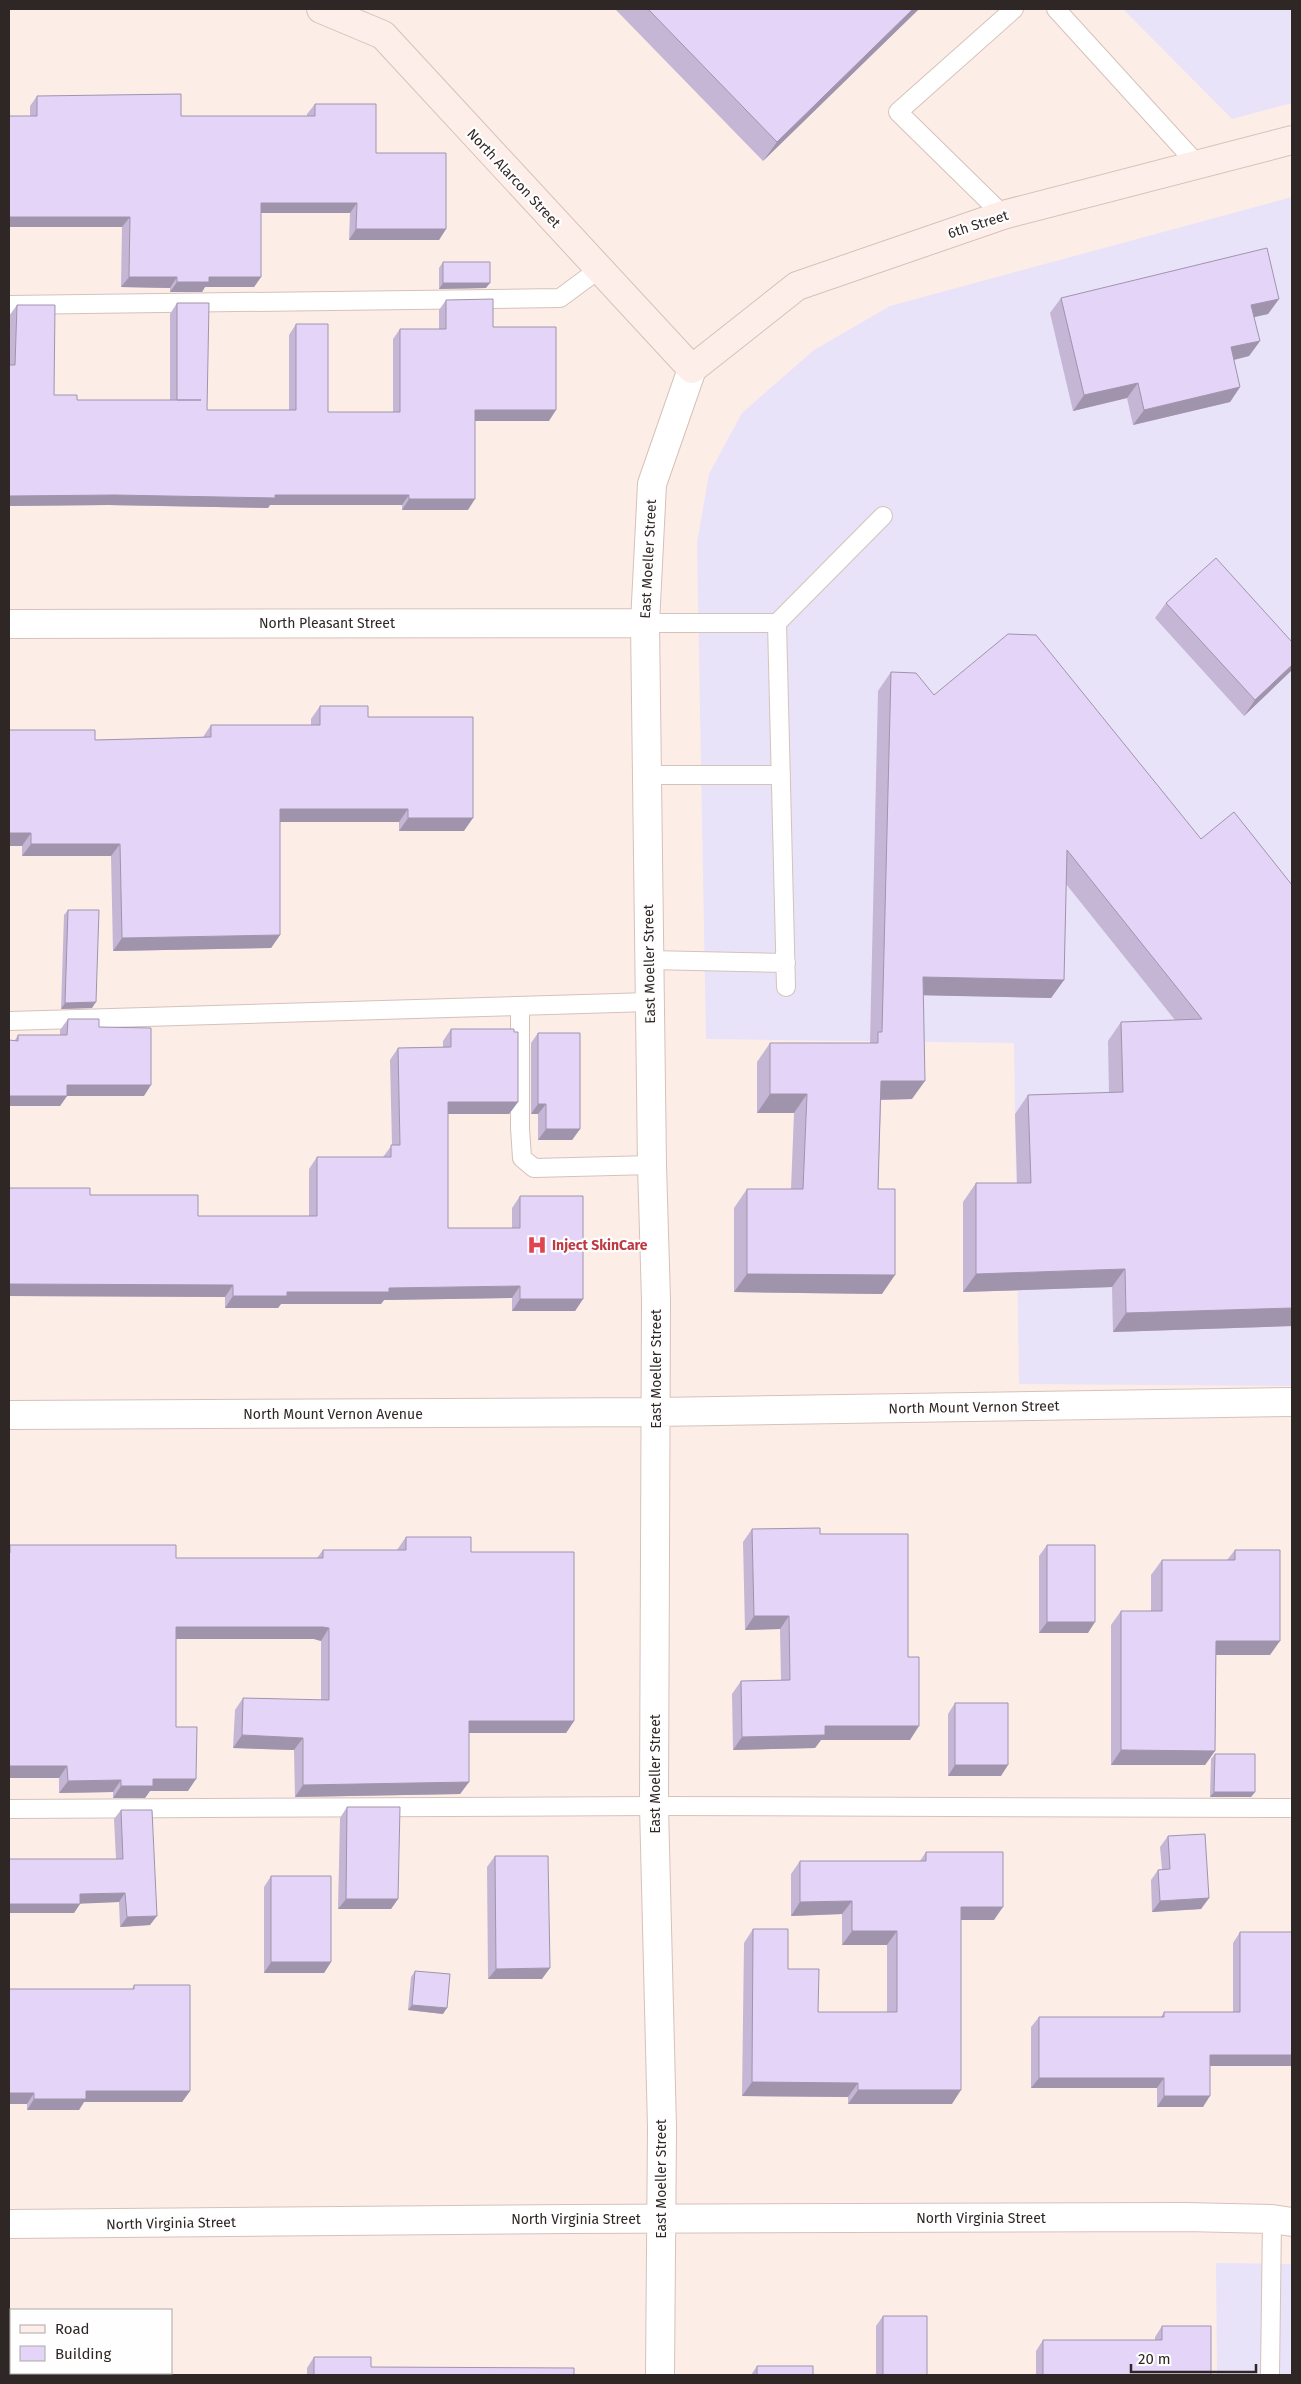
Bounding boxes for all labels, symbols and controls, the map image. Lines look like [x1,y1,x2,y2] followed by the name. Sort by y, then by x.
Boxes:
[463,125,565,232] street label: North Alarcon Street
[946,206,1011,242] street label: 6th Street
[637,498,660,619] street label: East Moeller Street
[259,615,396,632] street label: North Pleasant Street
[640,903,659,1024] street label: East Moeller Street
[526,1234,548,1256] hospital icon: Inject SkinCare
[552,1237,648,1254] place label: Inject SkinCare
[648,1308,665,1429] street label: East Moeller Street
[888,1397,1061,1417] street label: North Mount Vernon Street
[243,1406,423,1423] street label: North Mount Vernon Avenue
[647,1713,664,1834] street label: East Moeller Street
[653,2118,670,2239] street label: East Moeller Street
[916,2210,1047,2227] street label: North Virginia Street
[511,2211,642,2228] street label: North Virginia Street
[106,2214,237,2233] street label: North Virginia Street
[10,2309,172,2374] legend
[55,2320,90,2338] text: Road
[1131,2342,1256,2374] scale bar
[55,2345,111,2363] text: Building
[1138,2350,1171,2368] text: 20 m

